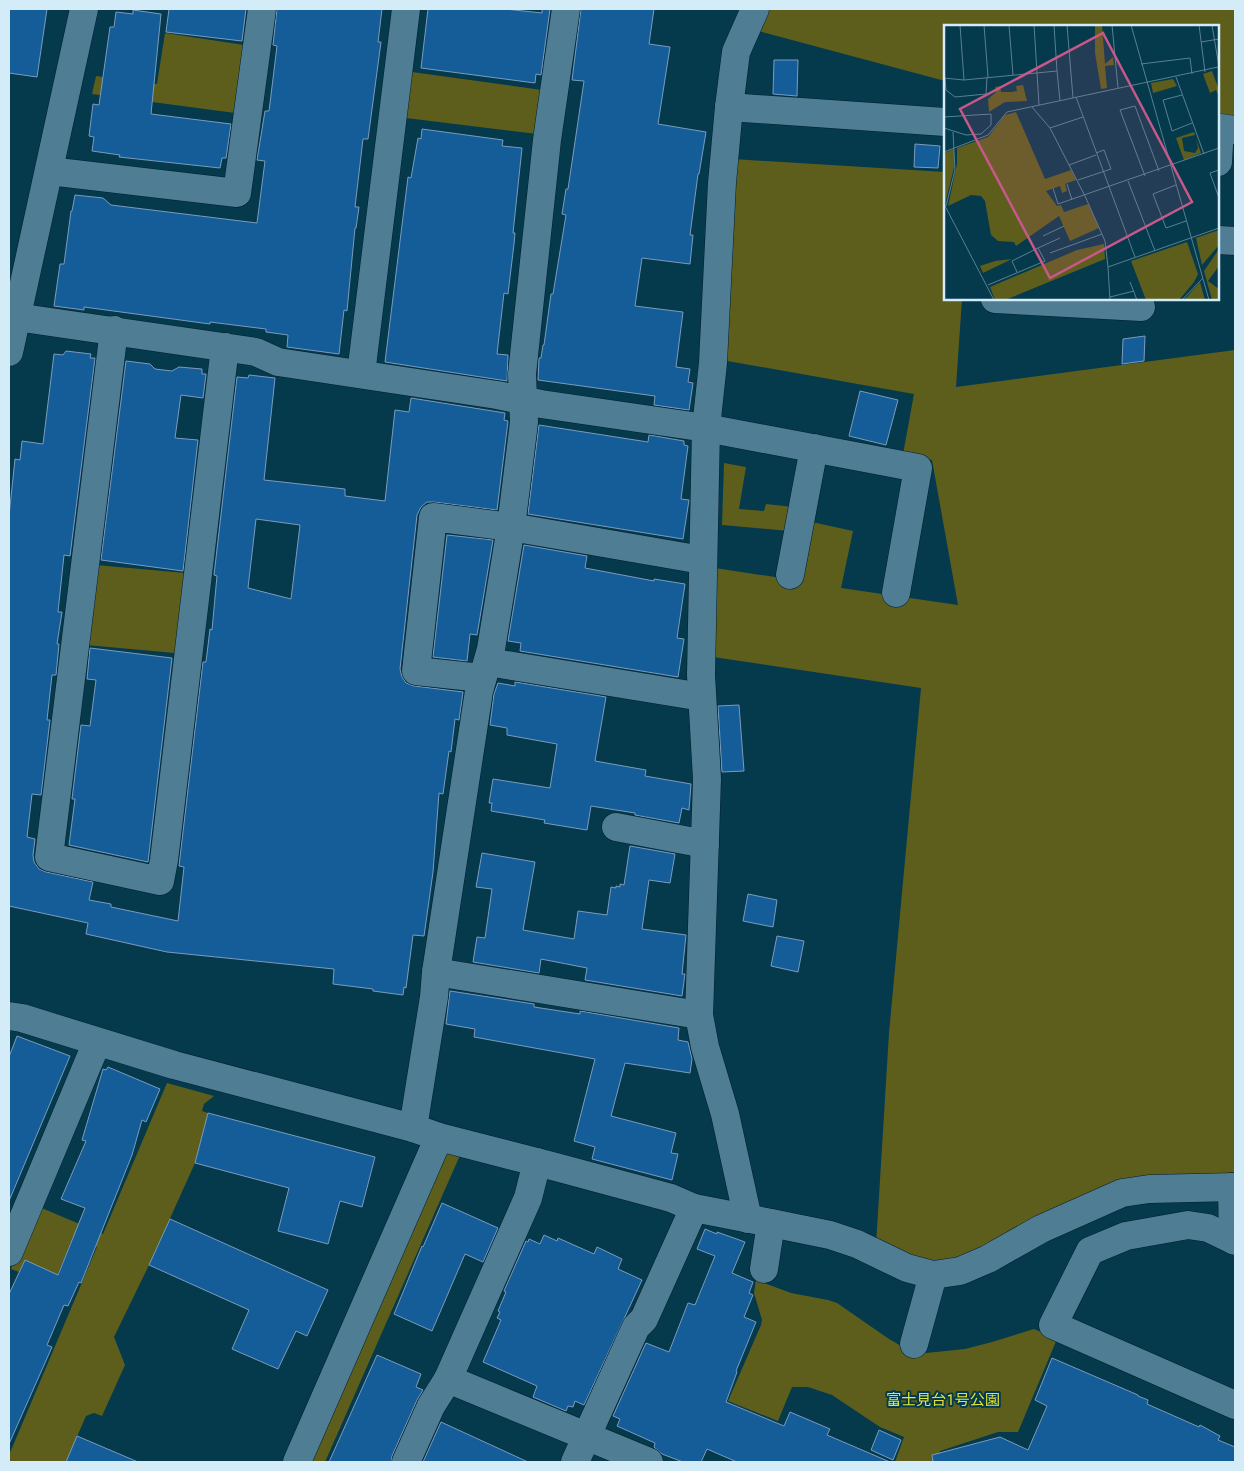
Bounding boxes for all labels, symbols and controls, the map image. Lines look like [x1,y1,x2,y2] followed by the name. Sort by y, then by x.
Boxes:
[944,25,1219,300] inset map
[886,1389,1000,1411] park label: 富士見台１号公園

